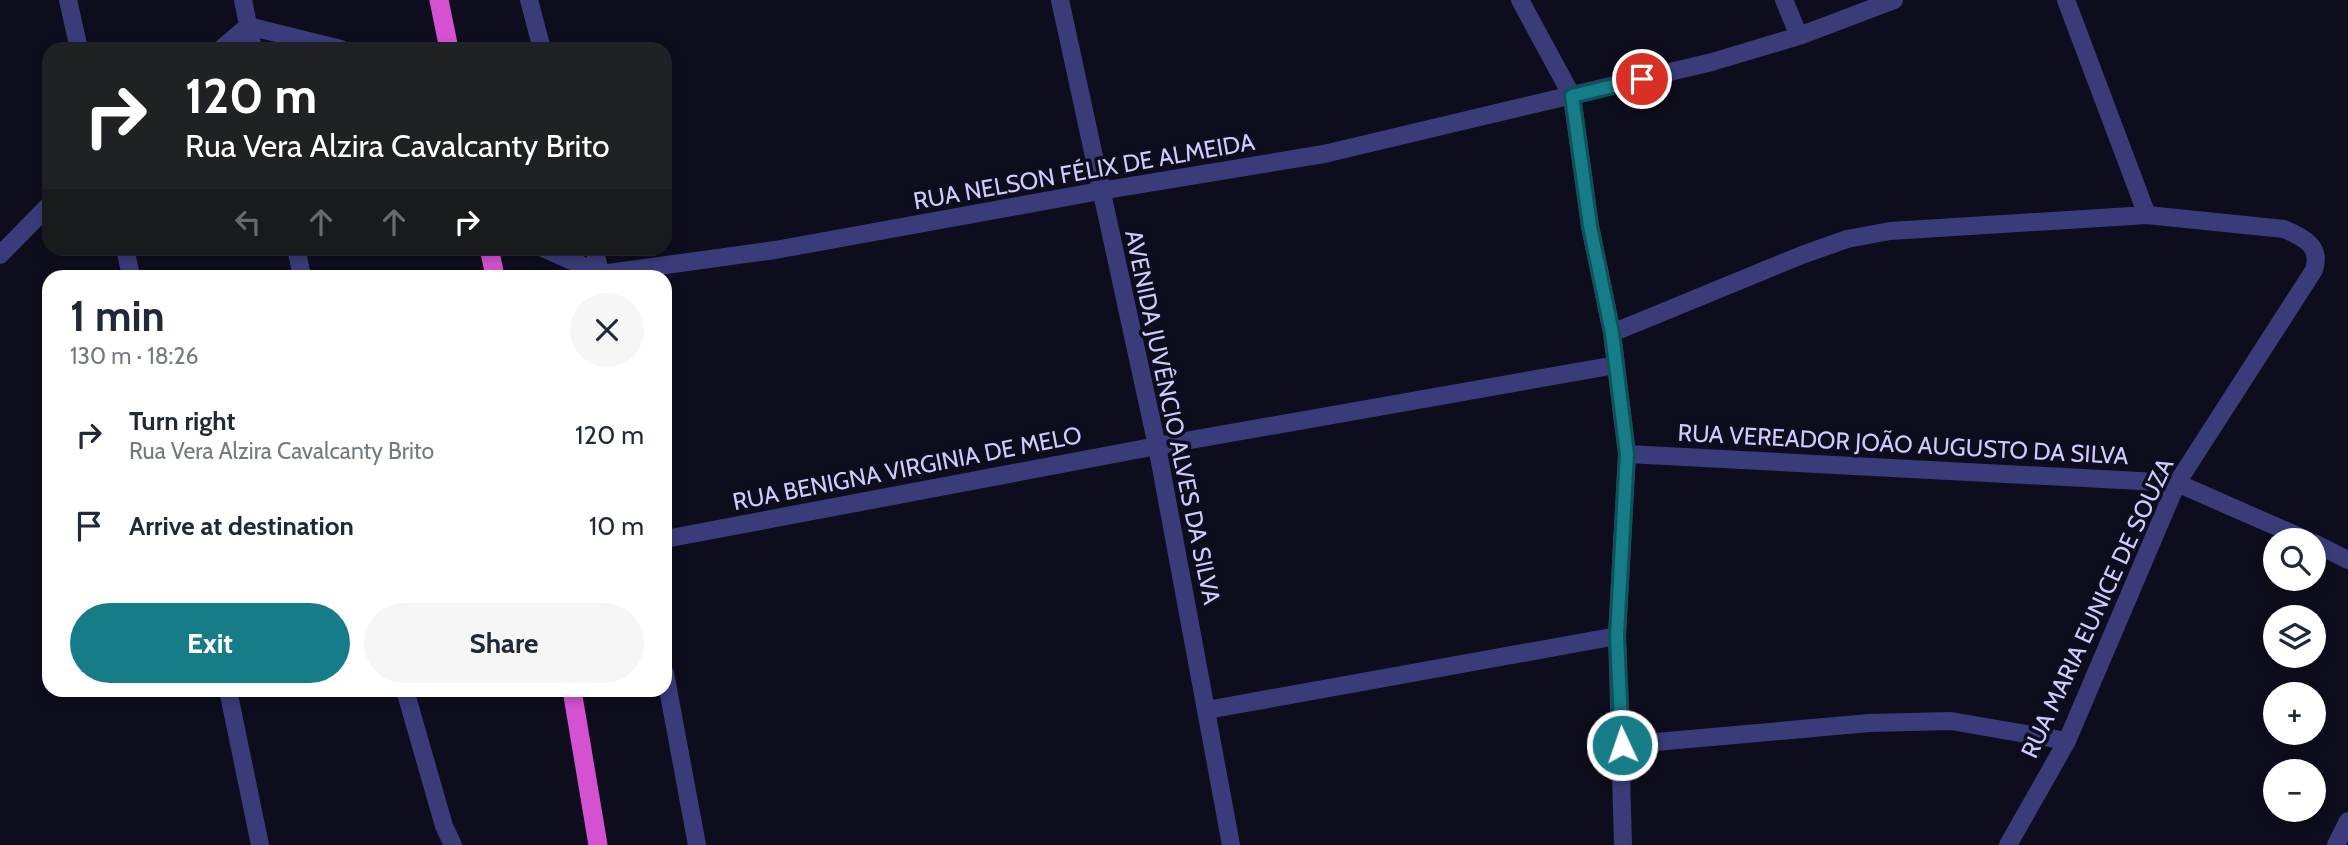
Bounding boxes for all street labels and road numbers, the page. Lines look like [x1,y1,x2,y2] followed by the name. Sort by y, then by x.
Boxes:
[911,127,1257,215] street label: RUA NELSON FÉLIX DE ALMEIDA
[1119,227,1227,607] street label: AVENIDA JUVÊNCIO ALVES DA SILVA
[1677,418,2129,470] street label: RUA VEREADOR JOÃO AUGUSTO DA SILVA
[730,420,1084,516] street label: RUA BENIGNA VIRGINIA DE MELO
[2015,453,2179,763] street label: RUA MARIA EUNICE DE SOUZA

